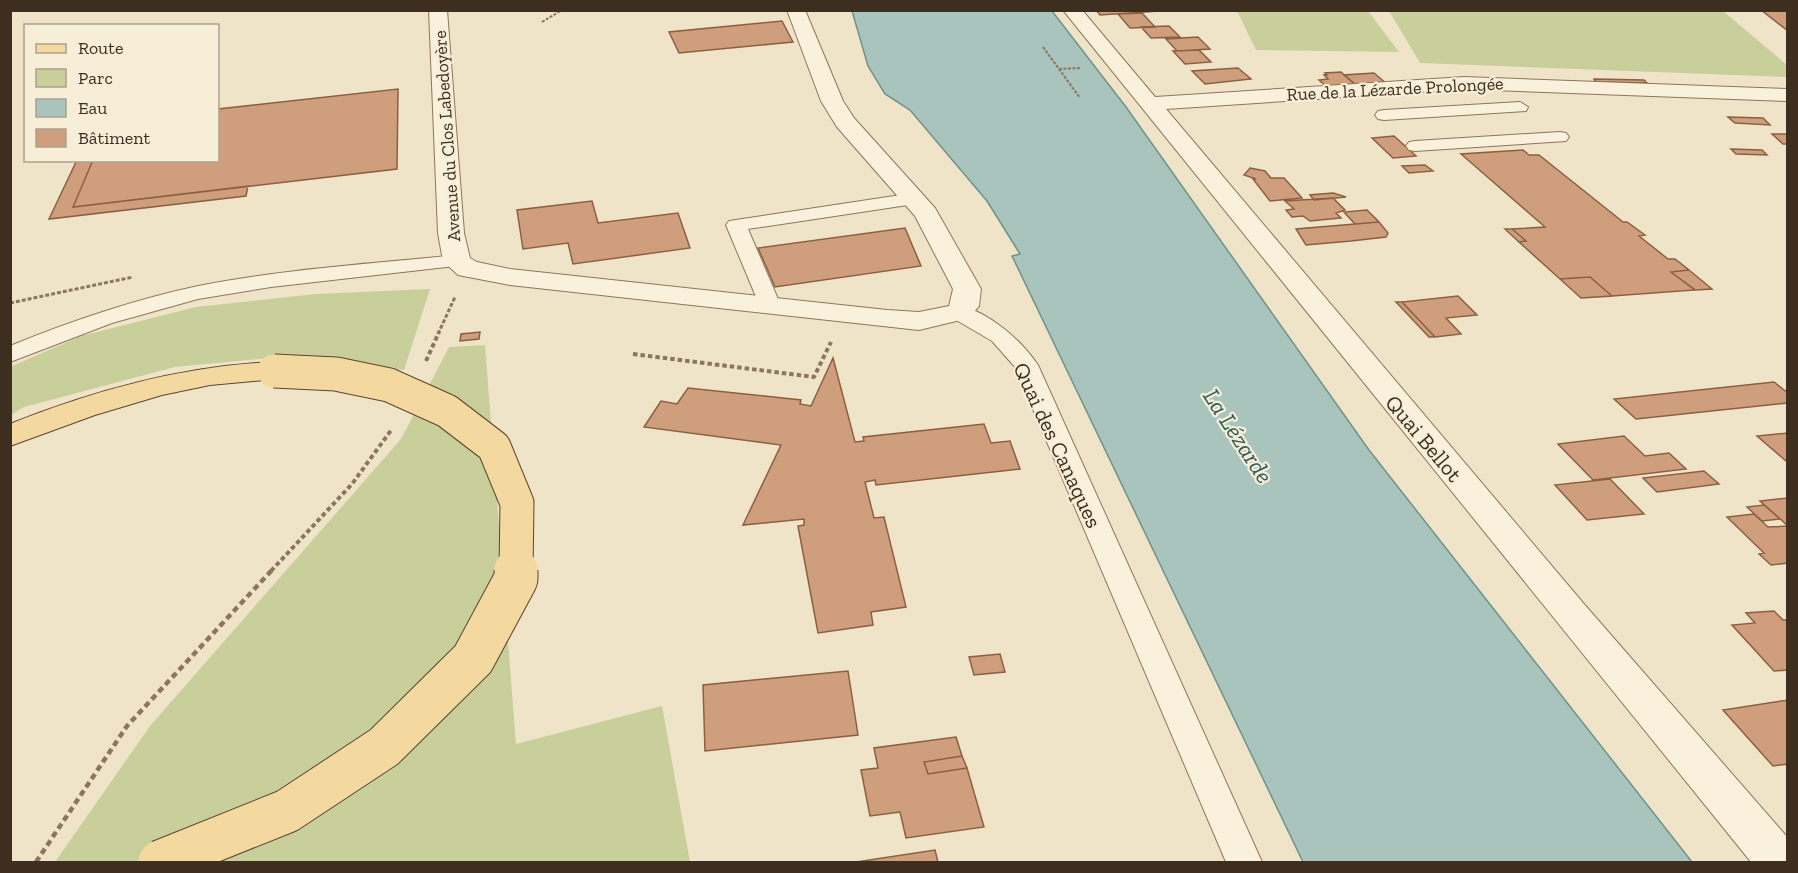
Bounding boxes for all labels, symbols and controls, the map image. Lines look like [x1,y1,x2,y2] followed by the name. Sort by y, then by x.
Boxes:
[24,24,219,162] legend
[429,30,465,242] street label: Avenue du Clos Labedoyère
[78,37,123,59] text: Route
[78,67,113,89] text: Parc
[1286,72,1504,106] street label: Rue de la Lézarde Prolongée
[78,97,107,119] text: Eau
[78,127,151,149] text: Bâtiment
[1007,358,1108,532] street label: Quai des Canaques
[1197,383,1280,488] water label: La Lézarde
[1379,389,1468,488] street label: Quai Bellot

